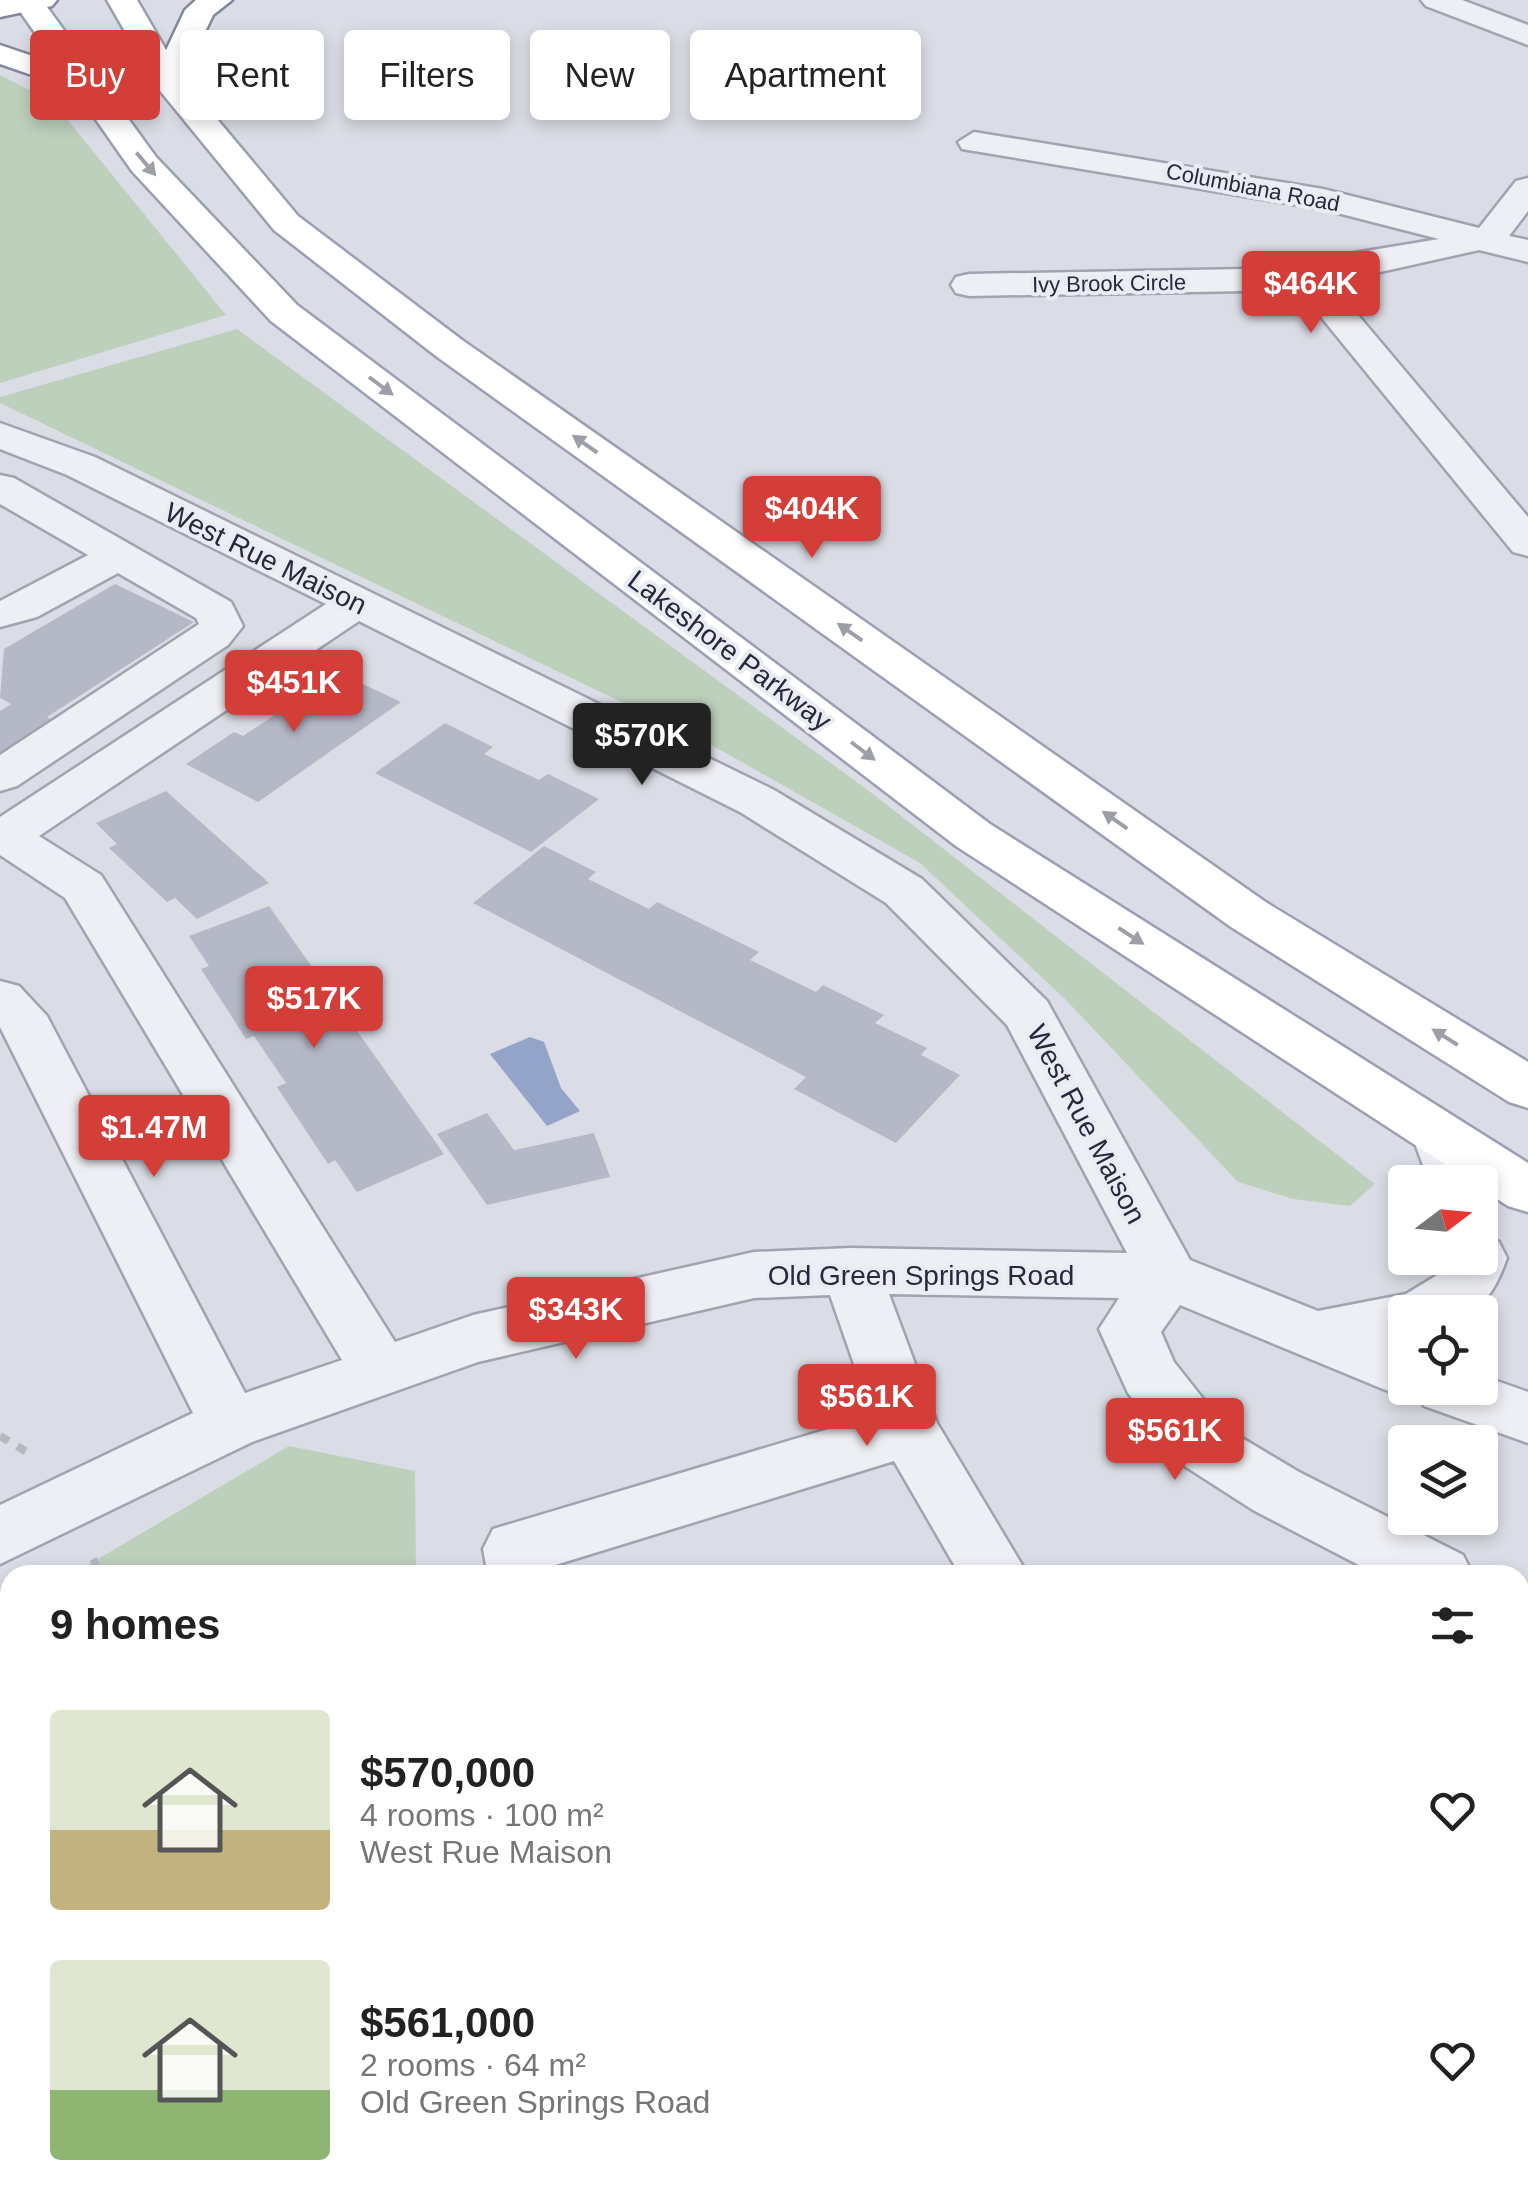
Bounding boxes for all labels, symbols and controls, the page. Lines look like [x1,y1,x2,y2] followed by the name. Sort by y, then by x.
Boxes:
[30,30,160,120] chip: Buy
[180,30,324,120] chip: Rent
[344,30,510,120] chip: Filters
[530,30,670,120] chip: New
[690,30,921,120] chip: Apartment
[135,151,156,176] one-way arrow
[1164,158,1342,217] street label: Columbiana Road
[1241,251,1381,336] pin: $464K
[1264,265,1358,301] text: $464K
[1032,270,1186,297] street label: Ivy Brook Circle
[368,376,394,396] one-way arrow
[572,435,598,454] one-way arrow
[742,476,882,561] pin: $404K
[765,490,859,526] text: $404K
[160,496,372,621] street label: West Rue Maison
[622,564,837,737] street label: Lakeshore Parkway
[837,623,863,642] one-way arrow
[224,650,364,735] pin: $451K
[247,664,341,700] text: $451K
[572,703,712,788] pin: $570K
[595,717,689,753] text: $570K
[850,741,876,761] one-way arrow
[1102,811,1128,830] one-way arrow
[1117,926,1144,944] one-way arrow
[244,966,384,1051] pin: $517K
[267,980,361,1016] text: $517K
[1021,1020,1152,1229] street label: West Rue Maison
[1431,1028,1459,1046] one-way arrow
[73,1095,235,1180] pin: $1.47M
[101,1109,207,1145] text: $1.47M
[1388,1165,1498,1275] north arrow
[1388,1165,1498,1535] map controls
[768,1260,1074,1291] street label: Old Green Springs Road
[506,1277,646,1362] pin: $343K
[529,1291,623,1327] text: $343K
[1388,1295,1498,1405] button: locate
[797,1364,937,1449] pin: $561K
[820,1378,914,1414] text: $561K
[1105,1398,1245,1483] pin: $561K
[1128,1412,1222,1448] text: $561K
[1388,1425,1498,1535] button: layers
[1425,1598,1480,1653] icon: filters
[50,1601,220,1648] text: 9 homes
[360,1749,535,1796] text: $570,000
[130,1750,250,1870] icon: home
[1425,1783,1480,1838] icon: heart
[360,1797,604,1833] text: 4 rooms · 100 m²
[360,1834,612,1870] text: West Rue Maison
[360,1999,535,2046] text: $561,000
[130,2000,250,2120] icon: home
[1425,2033,1480,2088] icon: heart
[360,2047,586,2083] text: 2 rooms · 64 m²
[360,2084,710,2120] text: Old Green Springs Road

